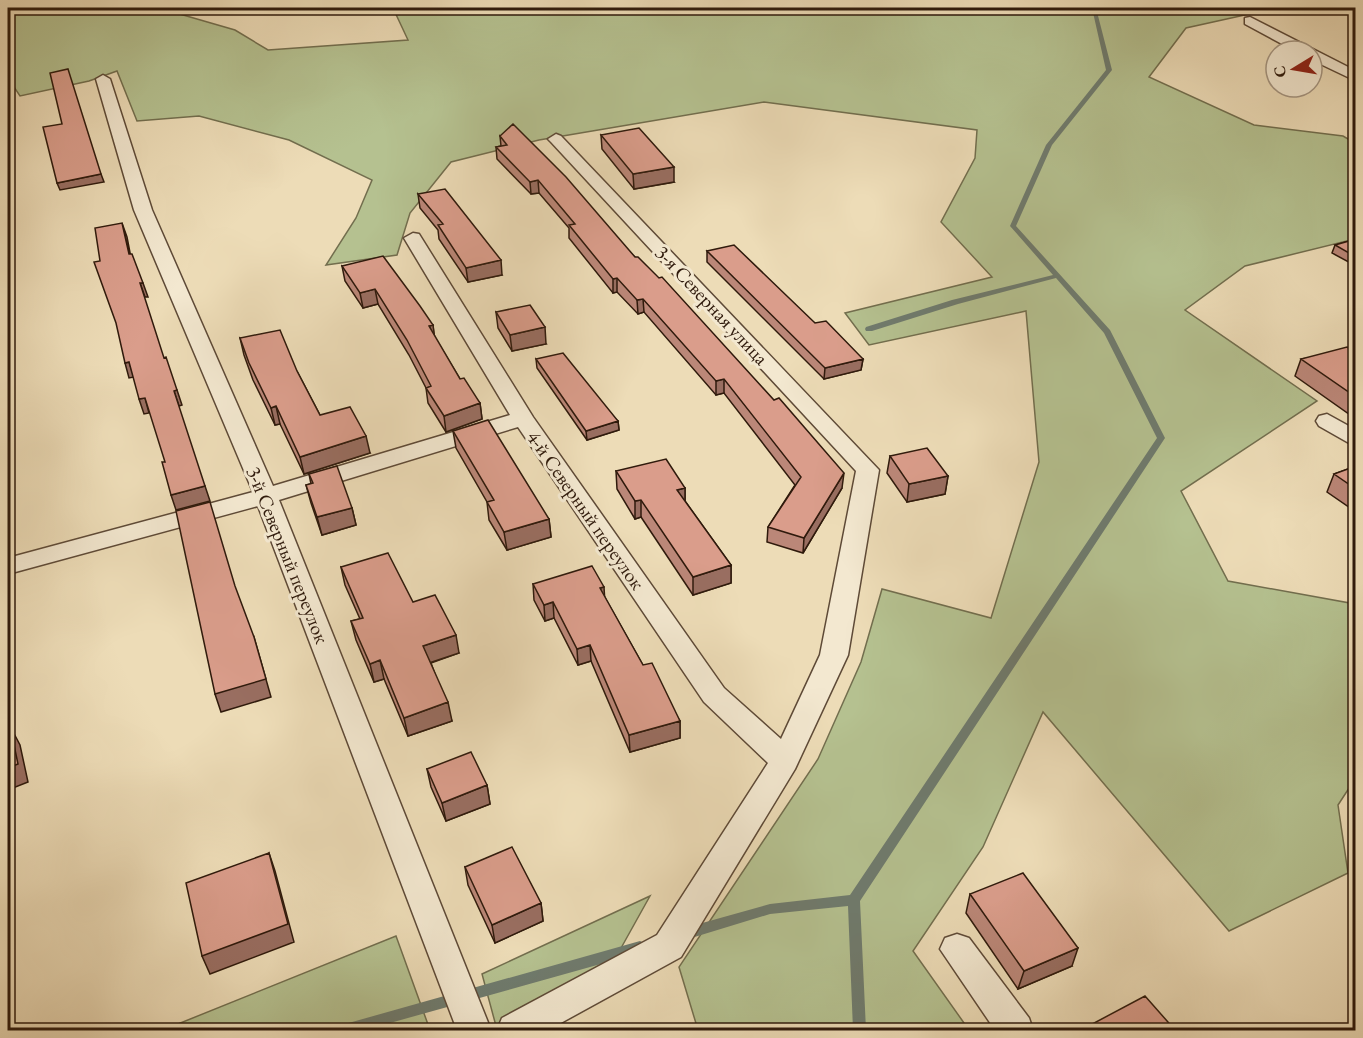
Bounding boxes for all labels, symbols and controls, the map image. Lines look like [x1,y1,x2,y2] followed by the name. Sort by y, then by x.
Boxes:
[1264,39,1324,99] north arrow
[1268,64,1291,79] text: С
[650,240,774,370] street label: 3-я Северная улица
[521,425,651,595] street label: 4-й Северный переулок
[241,463,336,648] street label: 3-й Северный переулок

